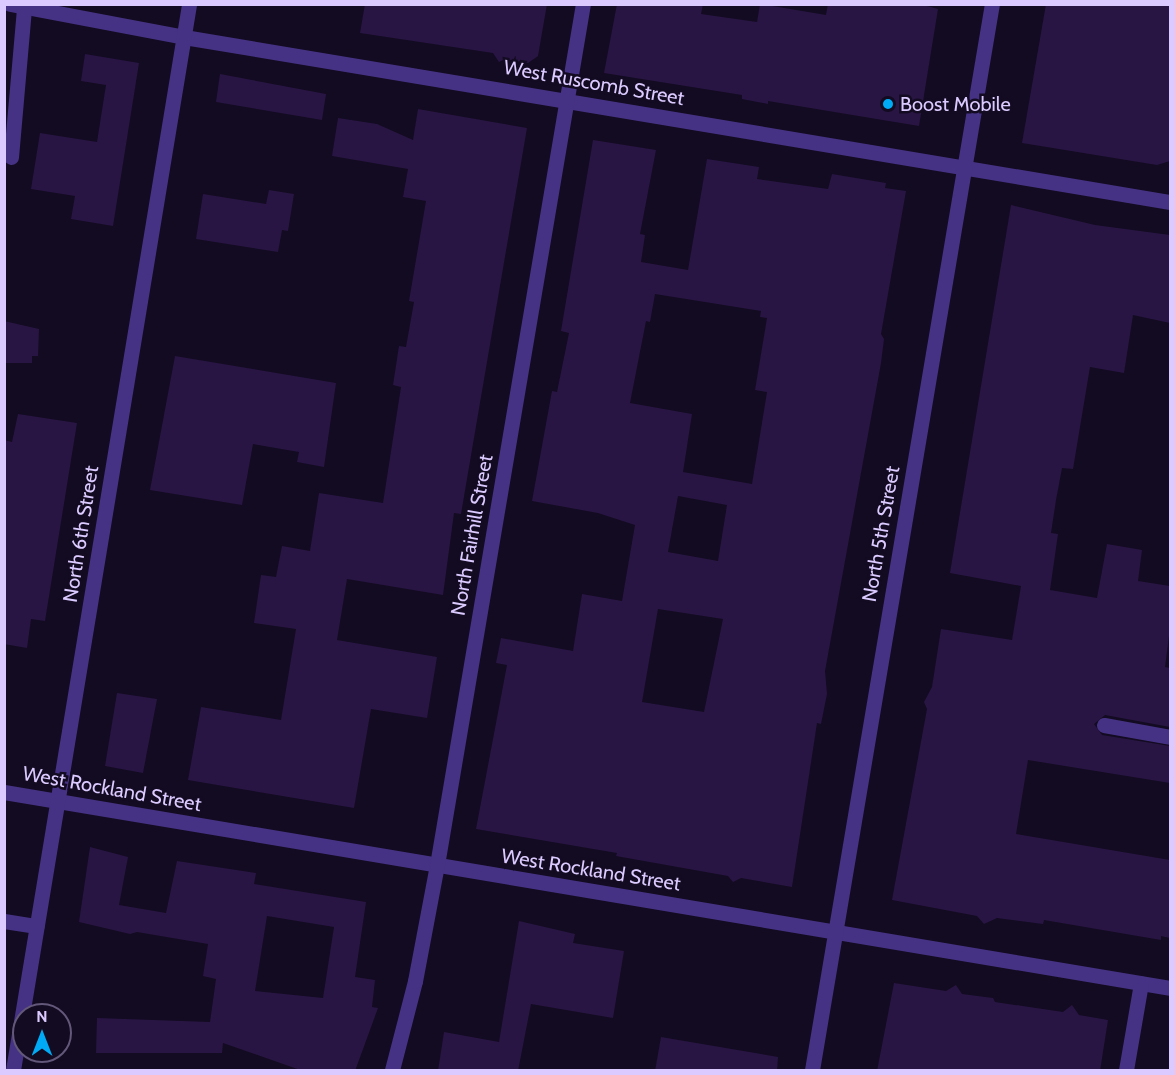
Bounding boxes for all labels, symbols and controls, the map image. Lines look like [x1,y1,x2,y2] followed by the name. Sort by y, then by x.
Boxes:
[502,55,686,111] street label: West Ruscomb Street
[900,92,1011,116] place label: Boost Mobile
[881,97,895,111] marker: Boost Mobile
[446,453,498,617] street label: North Fairhill Street
[58,464,104,604] street label: North 6th Street
[857,464,905,604] street label: North 5th Street
[21,761,203,817] street label: West Rockland Street
[500,844,682,896] street label: West Rockland Street
[12,1003,72,1063] north arrow
[36,1007,48,1026] text: N

